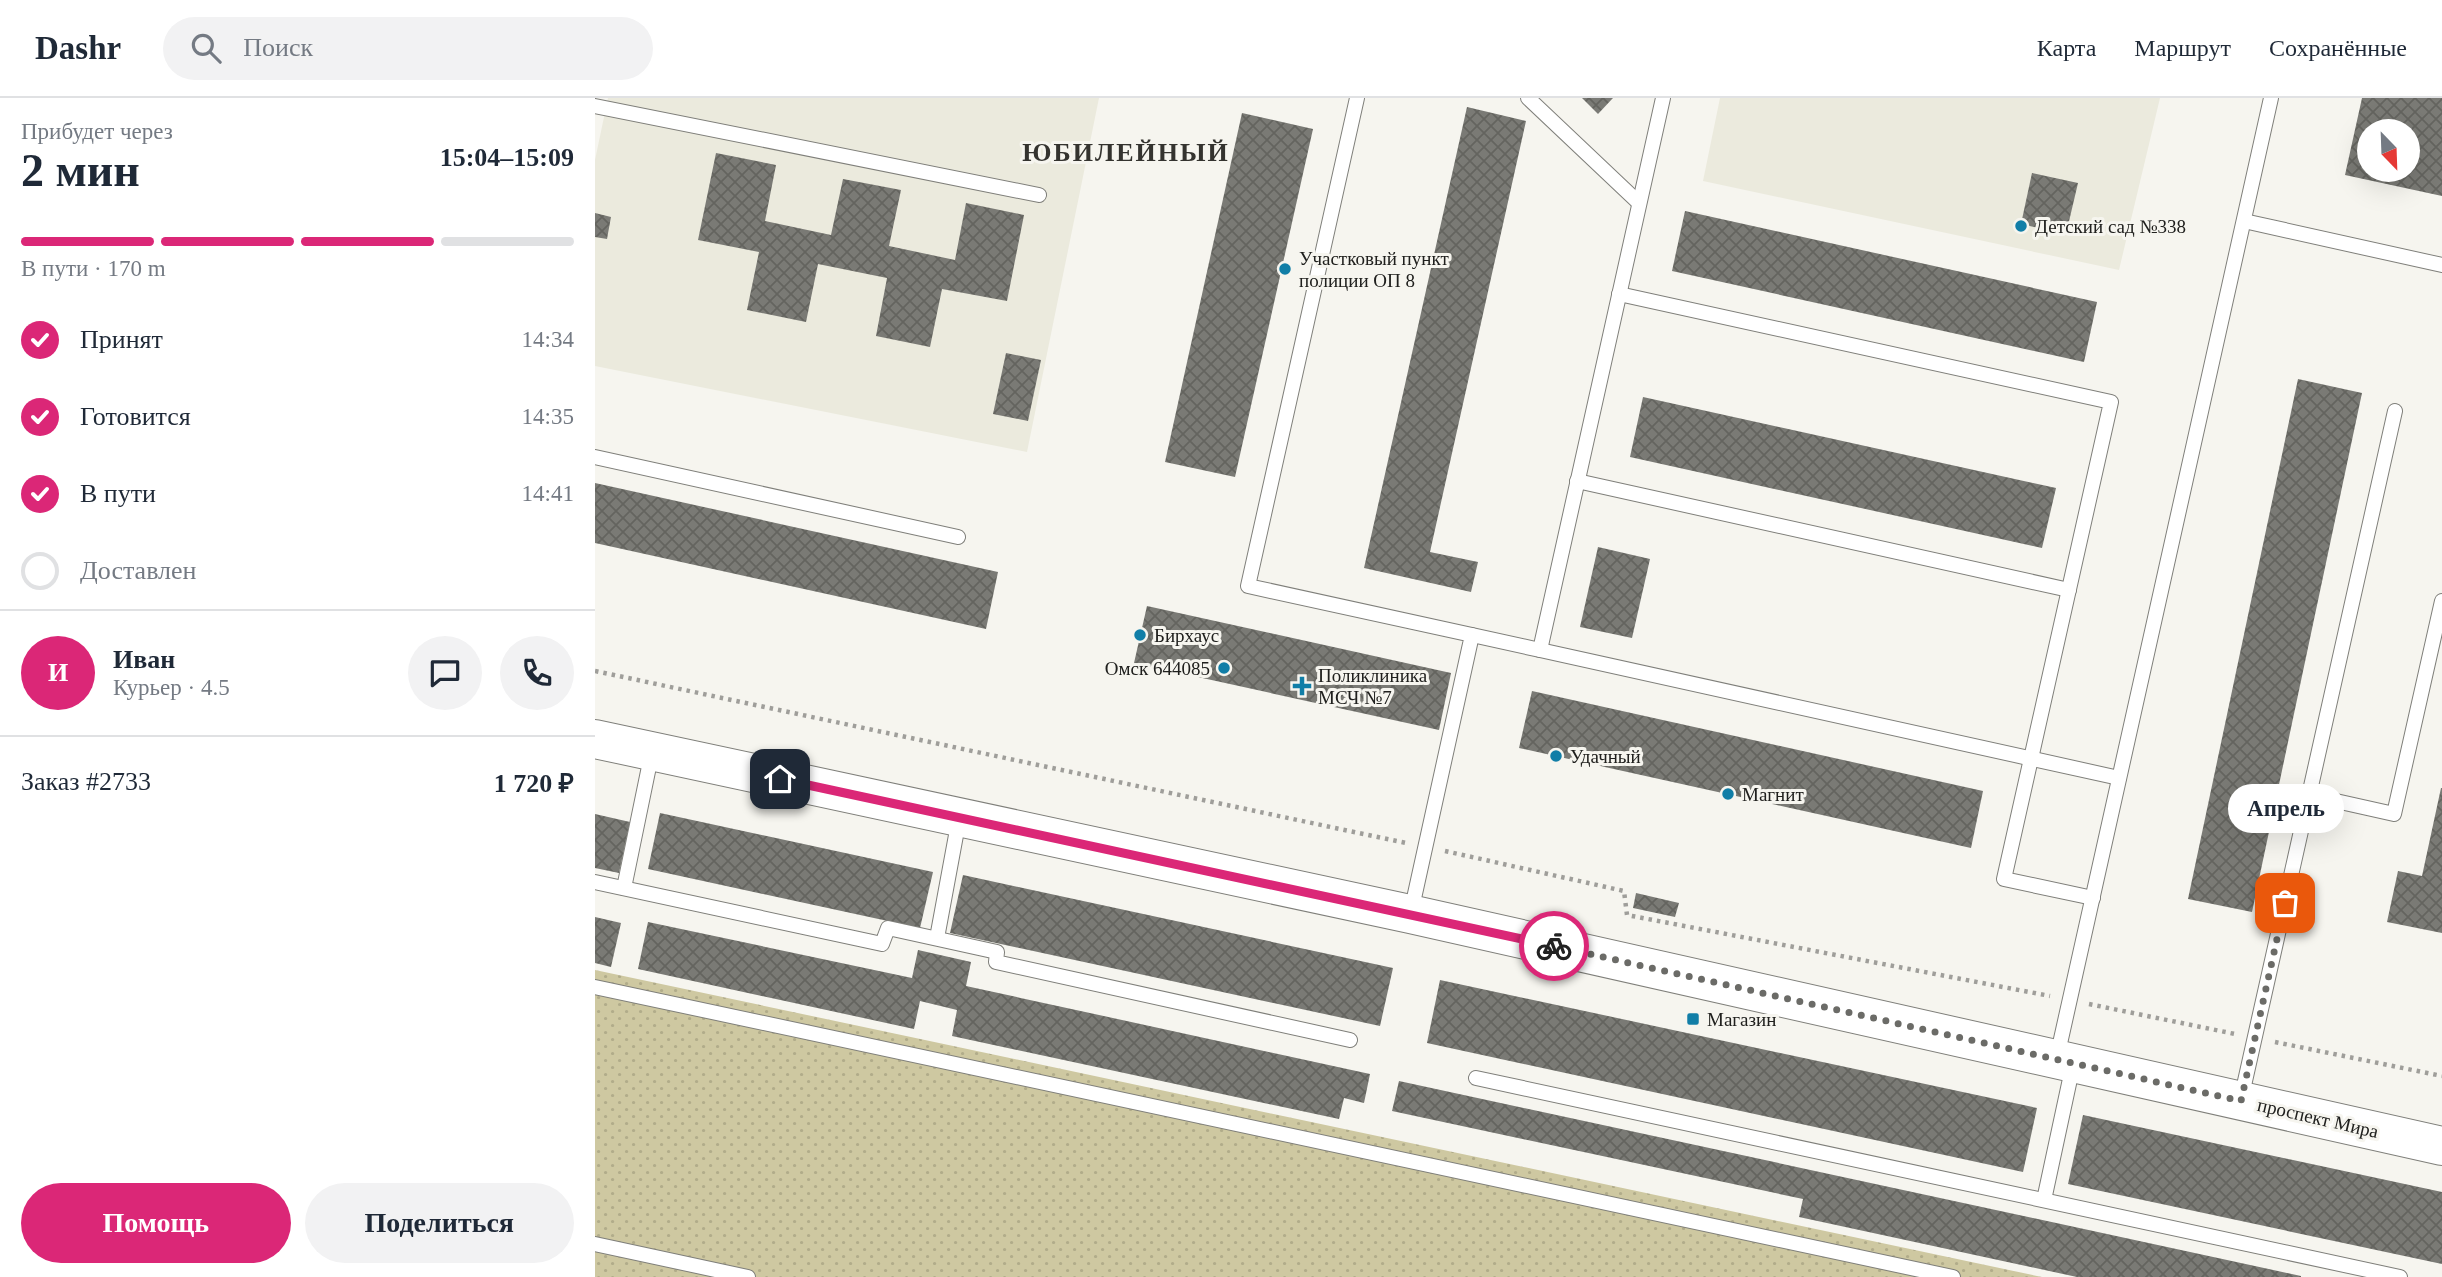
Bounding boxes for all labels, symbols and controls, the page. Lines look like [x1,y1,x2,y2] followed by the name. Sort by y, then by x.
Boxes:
[163,17,653,80] search box
[187,29,225,67] icon: search
[35,30,121,66] text: Dashr
[243,33,313,62] text: Поиск
[2037,35,2096,61] text: Карта
[2134,35,2231,61] text: Маршрут
[2269,35,2407,61] text: Сохранённые
[21,119,173,144] text: Прибудет через
[2357,119,2420,182] north arrow
[2357,119,2420,182] map controls
[1022,138,1230,167] district label: ЮБИЛЕЙНЫЙ
[440,143,574,172] text: 15:04–15:09
[21,145,140,196] text: 2 мин
[2035,216,2186,237] place label: Детский сад №338
[2013,218,2029,234] marker: Детский сад №338
[1299,248,1449,291] place label: Участковый пункт полиции ОП 8
[21,256,166,281] text: В пути · 170 m
[1277,261,1293,277] marker: Участковый пункт полиции ОП 8
[21,321,59,359] icon: check
[80,325,163,354] text: Принят
[522,327,574,352] text: 14:34
[21,398,59,436] icon: check
[80,402,191,431] text: Готовится
[522,404,574,429] text: 14:35
[21,475,59,513] icon: check
[80,479,156,508] text: В пути
[522,481,574,506] text: 14:41
[80,556,197,585] text: Доставлен
[1154,625,1219,646] place label: Бирхаус
[1132,627,1148,643] marker: Бирхаус
[408,636,482,710] button: chat
[500,636,574,710] button: phone
[113,645,175,674] text: Иван
[48,658,68,687] text: И
[1105,658,1210,679] place label: Омск 644085
[1216,660,1232,676] marker: Омск 644085
[1318,665,1428,708] place label: Поликлиника МСЧ №7
[113,675,230,700] text: Курьер · 4.5
[1292,676,1312,696] marker: Поликлиника МСЧ №7
[1570,746,1641,767] place label: Удачный
[1548,748,1564,764] marker: Удачный
[750,749,810,809] pin
[761,760,799,798] icon: home
[21,767,151,796] text: Заказ #2733
[494,769,574,798] text: 1 720 ₽
[1742,784,1804,805] place label: Магнит
[2227,784,2343,833] callout: Апрель
[1720,786,1736,802] marker: Магнит
[2247,796,2325,821] text: Апрель
[2255,873,2315,933] pin
[2266,884,2304,922] icon: bag
[1519,911,1589,981] courier
[1535,927,1573,965] icon: bike
[1707,1009,1776,1030] place label: Магазин
[1685,1011,1701,1027] marker: Магазин
[2255,1094,2381,1142] street label: проспект Мира
[21,1183,291,1263] button: Помощь
[305,1183,574,1263] button: Поделиться

